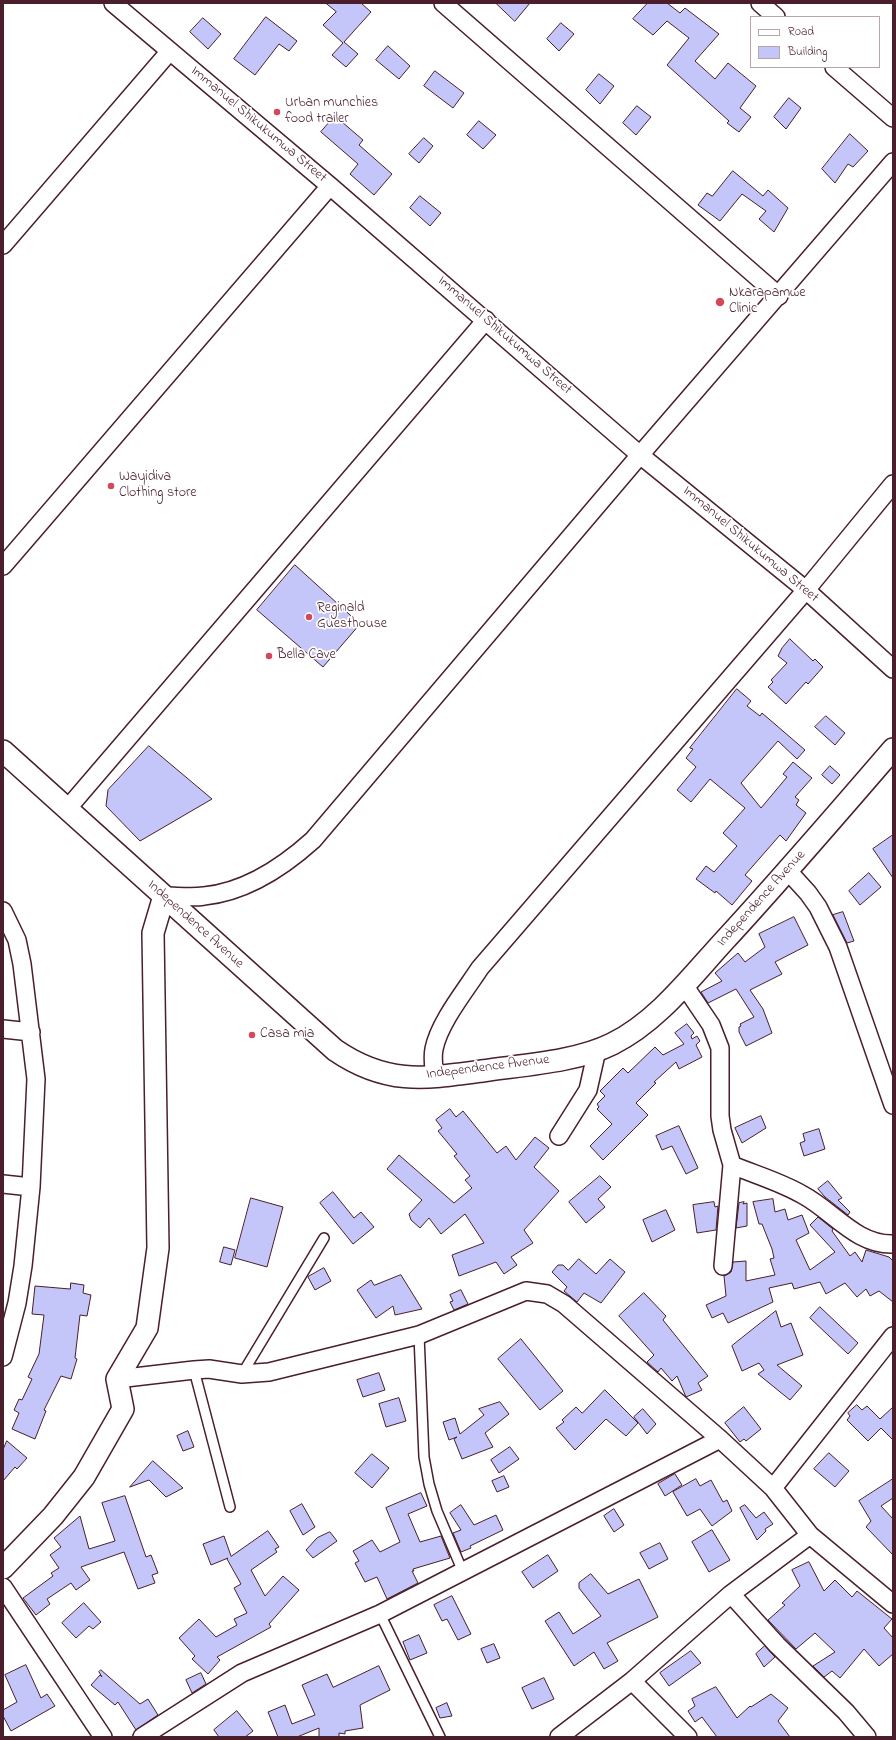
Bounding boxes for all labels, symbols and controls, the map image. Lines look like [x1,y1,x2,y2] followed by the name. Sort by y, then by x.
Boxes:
[750,16,880,68] legend
[788,23,814,41] text: Road
[788,43,827,61] text: Building
[187,63,329,187] street label: Immanuel Shikukumwa Street
[285,96,378,128] place label: Urban munchies food trailer
[272,107,282,117] marker: Urban munchies food trailer
[433,273,575,399] street label: Immanuel Shikukumwa Street
[729,286,806,318] place label: Nkarapamwe Clinic
[714,296,726,308] marker: Nkarapamwe Clinic
[119,470,197,502] place label: Wayidiva Clothing store
[106,481,116,491] marker: Wayidiva Clothing store
[679,483,821,607] street label: Immanuel Shikukumwa Street
[317,601,387,634] place label: Reginald Guesthouse
[304,612,314,622] marker: Reginald Guesthouse
[277,648,336,664] place label: Bella Cave
[264,651,274,661] marker: Bella Cave
[714,847,810,951] street label: Independence Avenue
[143,877,247,973] street label: Independence Avenue
[260,1027,314,1043] place label: Casa mia
[247,1030,257,1040] marker: Casa mia
[425,1052,551,1084] street label: Independence Avenue

